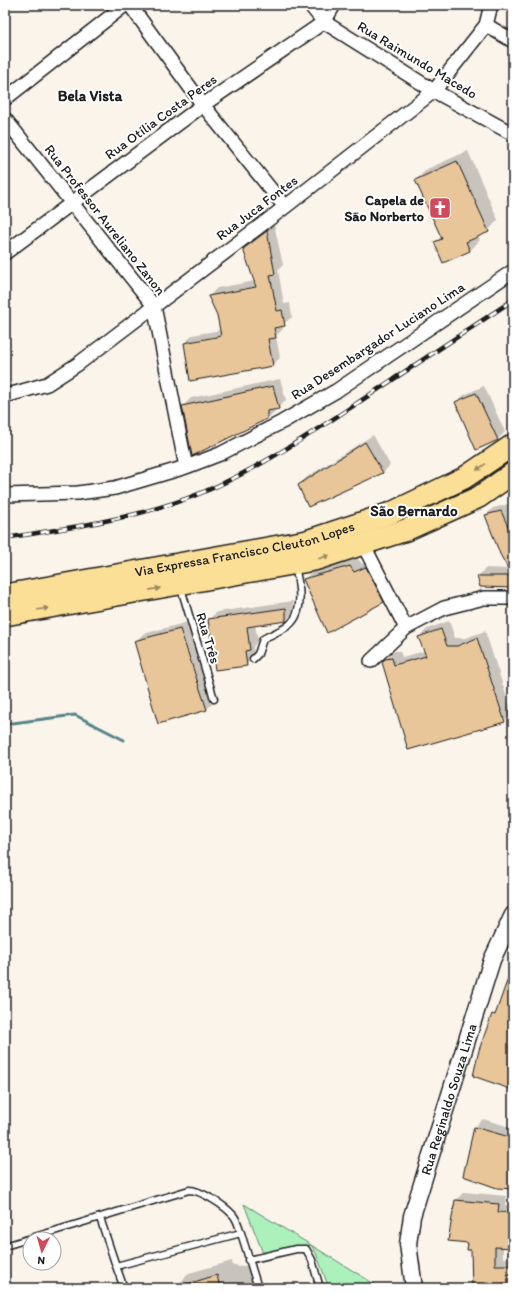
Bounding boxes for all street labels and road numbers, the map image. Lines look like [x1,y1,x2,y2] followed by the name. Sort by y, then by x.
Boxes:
[354,18,480,102] street label: Rua Raimundo Macedo
[102,71,220,163] street label: Rua Otília Costa Peres
[41,141,169,299] street label: Rua Professor Aureliano Zanon
[213,172,301,244] street label: Rua Juca Fontes
[288,278,469,404] street label: Rua Desembargador Luciano Lima
[133,517,357,580] street label: Via Expressa Francisco Cleuton Lopes
[192,610,224,666] street label: Rua Três
[417,1021,480,1177] street label: Rua Reginaldo Souza Lima

